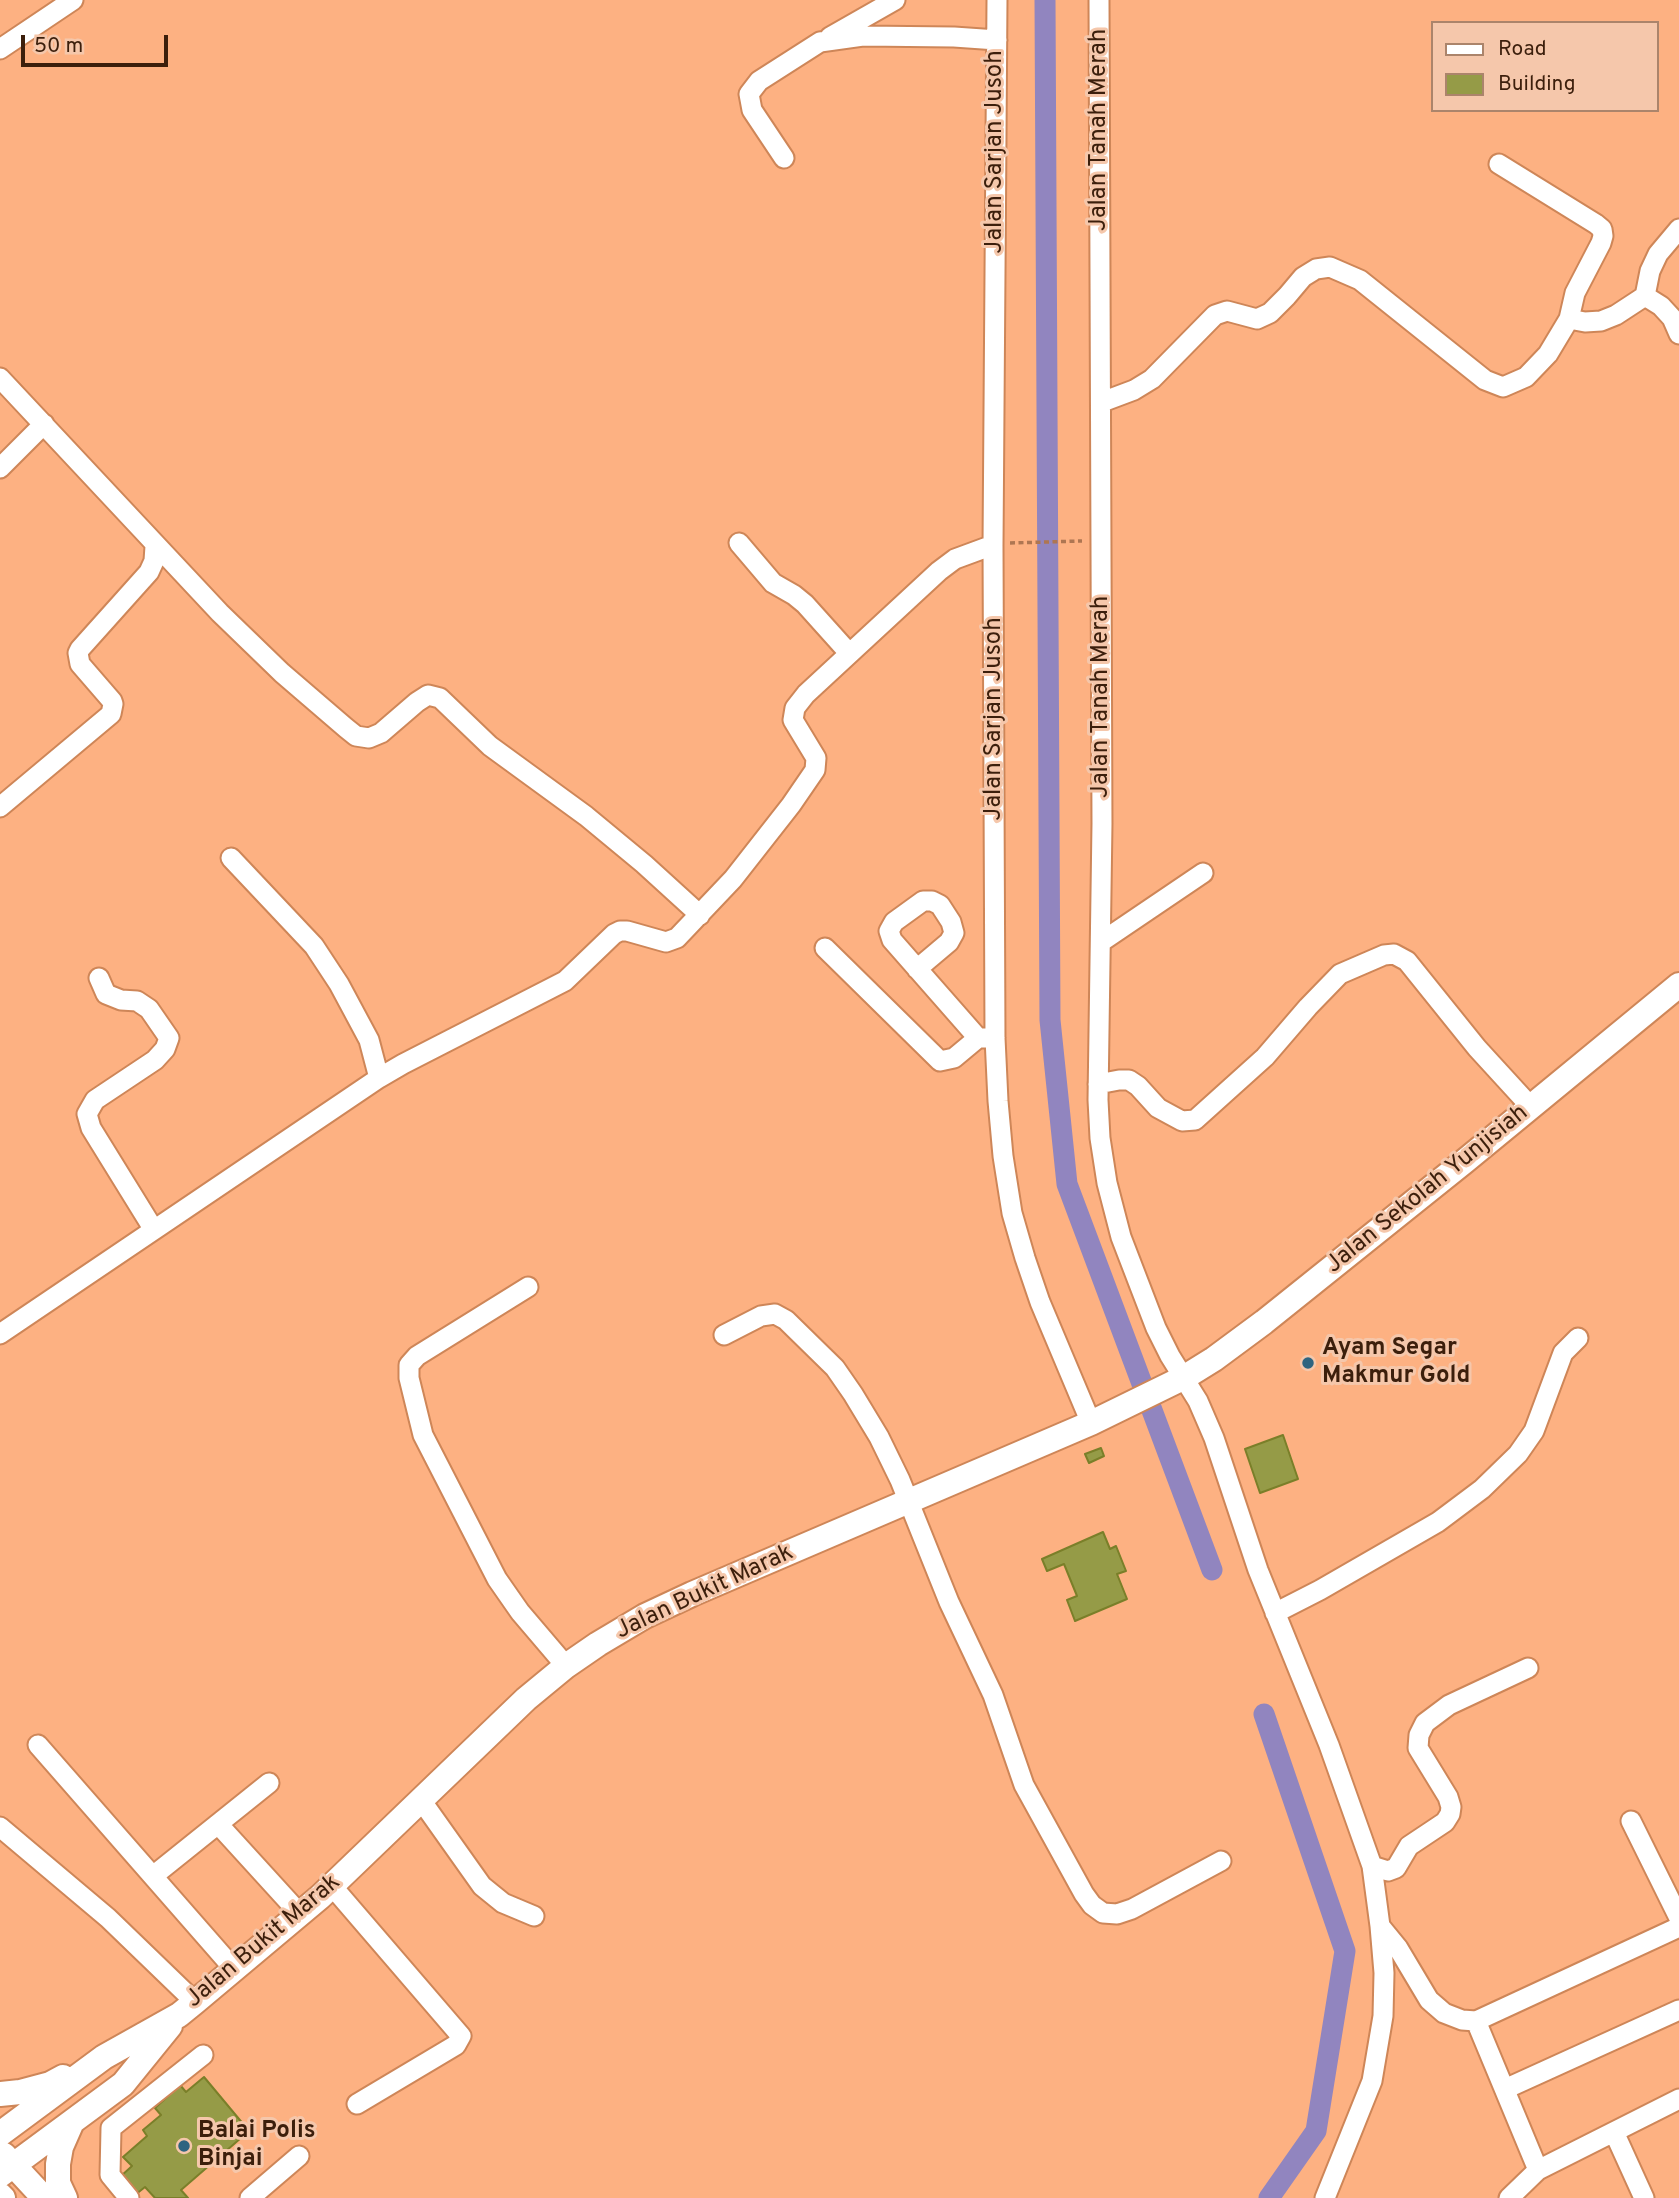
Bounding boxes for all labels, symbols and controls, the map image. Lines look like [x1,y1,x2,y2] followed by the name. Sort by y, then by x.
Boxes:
[24,21,172,65] scale bar
[1430,21,1658,112] legend
[1086,29,1114,231] street label: Jalan Tanah Merah
[34,33,83,60] text: 50 m
[1498,36,1547,63] text: Road
[982,50,1010,254] street label: Jalan Sarjan Jusoh
[1498,71,1576,98] text: Building
[1088,596,1116,798] street label: Jalan Tanah Merah
[981,617,1009,821] street label: Jalan Sarjan Jusoh
[1321,1100,1535,1280] street label: Jalan Sekolah Yunjisiah
[1322,1335,1470,1391] place label: Ayam Segar Makmur Gold
[1300,1355,1316,1371] marker: Ayam Segar Makmur Gold
[612,1539,798,1647] street label: Jalan Bukit Marak
[181,1869,347,2015] street label: Jalan Bukit Marak
[198,2118,315,2174] place label: Balai Polis Binjai
[176,2138,192,2154] marker: Balai Polis Binjai

